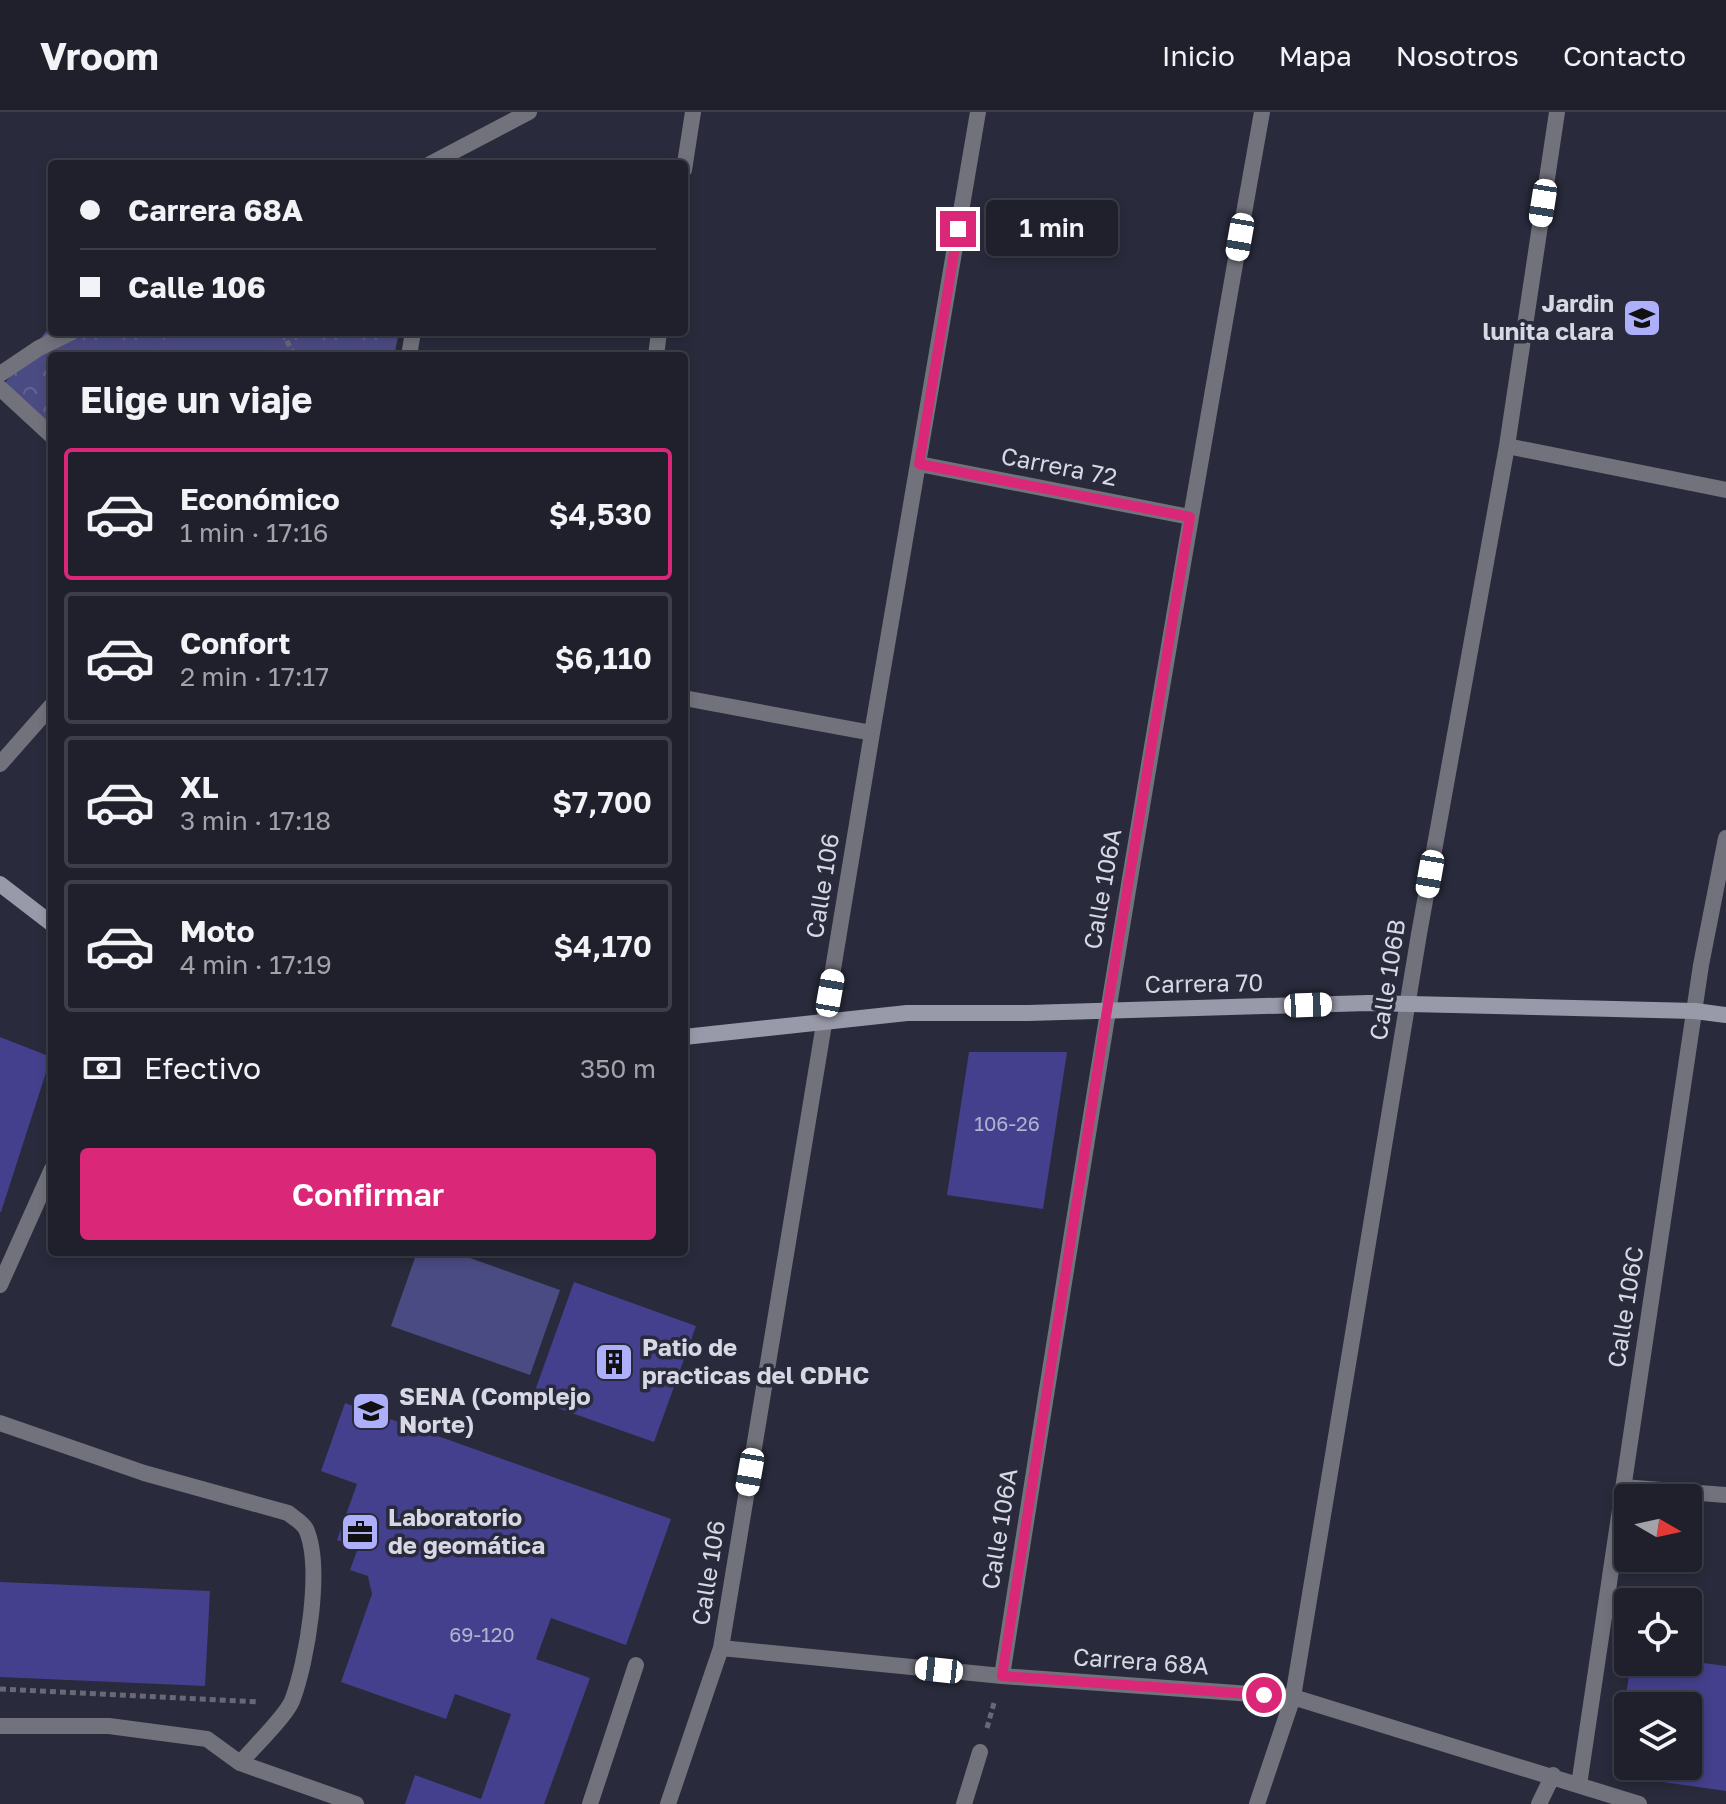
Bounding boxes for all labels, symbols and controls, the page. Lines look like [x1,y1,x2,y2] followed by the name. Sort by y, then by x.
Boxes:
[40,33,159,78] text: Vroom
[1162,39,1235,72] text: Inicio
[1279,39,1352,72] text: Mapa
[1396,39,1519,72] text: Nosotros
[1563,39,1686,72] text: Contacto
[1527,177,1559,229] car
[128,192,303,228] text: Carrera 68A
[986,201,1118,257] callout: 1 min
[940,211,976,247] route end
[1224,211,1256,263] car
[1019,212,1085,243] text: 1 min
[128,269,266,305] text: Calle 106
[1482,288,1614,345] place label: Jardin lunita clara
[1621,297,1663,339] school or university icon: Jardin lunita clara
[80,378,312,421] text: Elige un viaje
[999,440,1120,491] street label: Carrera 72
[84,478,156,550] icon: car
[180,481,340,517] text: Económico
[549,496,652,532] text: $4,530
[180,517,328,548] text: 1 min · 17:16
[84,622,156,694] icon: car
[180,625,291,661] text: Confort
[555,640,652,676] text: $6,110
[180,661,329,692] text: 2 min · 17:17
[84,766,156,838] icon: car
[180,769,219,805] text: XL
[552,784,652,820] text: $7,700
[180,805,331,836] text: 3 min · 17:18
[1077,826,1126,951] street label: Calle 106A
[799,831,844,940] street label: Calle 106
[1414,848,1446,900] car
[84,910,156,982] icon: car
[180,913,255,949] text: Moto
[1363,917,1410,1042] street label: Calle 106B
[554,928,652,964] text: $4,170
[180,949,332,980] text: 4 min · 17:19
[814,967,846,1019] car
[1144,967,1263,998] street label: Carrera 70
[1284,992,1332,1018] car
[80,1046,124,1090] icon: cash
[144,1050,261,1086] text: Efectivo
[580,1053,656,1084] text: 350 m
[974,1111,1040,1135] house number: 106-26
[80,1148,656,1240] button: Confirmar
[1601,1244,1648,1369] street label: Calle 106C
[642,1332,869,1389] place label: Patio de practicas del CDHC
[593,1341,635,1383] building icon: Patio de practicas del CDHC
[399,1381,591,1438] place label: SENA (Complejo Norte)
[350,1390,392,1432] school or university icon: SENA (Complejo Norte)
[734,1446,766,1498] car
[975,1466,1022,1591] street label: Calle 106A
[1614,1484,1702,1572] north arrow
[1614,1484,1702,1780] map controls
[388,1502,545,1559] place label: Laboratorio de geomática
[339,1511,381,1553] office icon: Laboratorio de geomática
[685,1518,730,1627] street label: Calle 106
[1614,1588,1702,1676] button: locate
[449,1622,515,1646] house number: 69-120
[1072,1641,1210,1680] street label: Carrera 68A
[914,1656,964,1684] car
[1246,1677,1282,1713] route start
[1614,1692,1702,1780] button: layers

